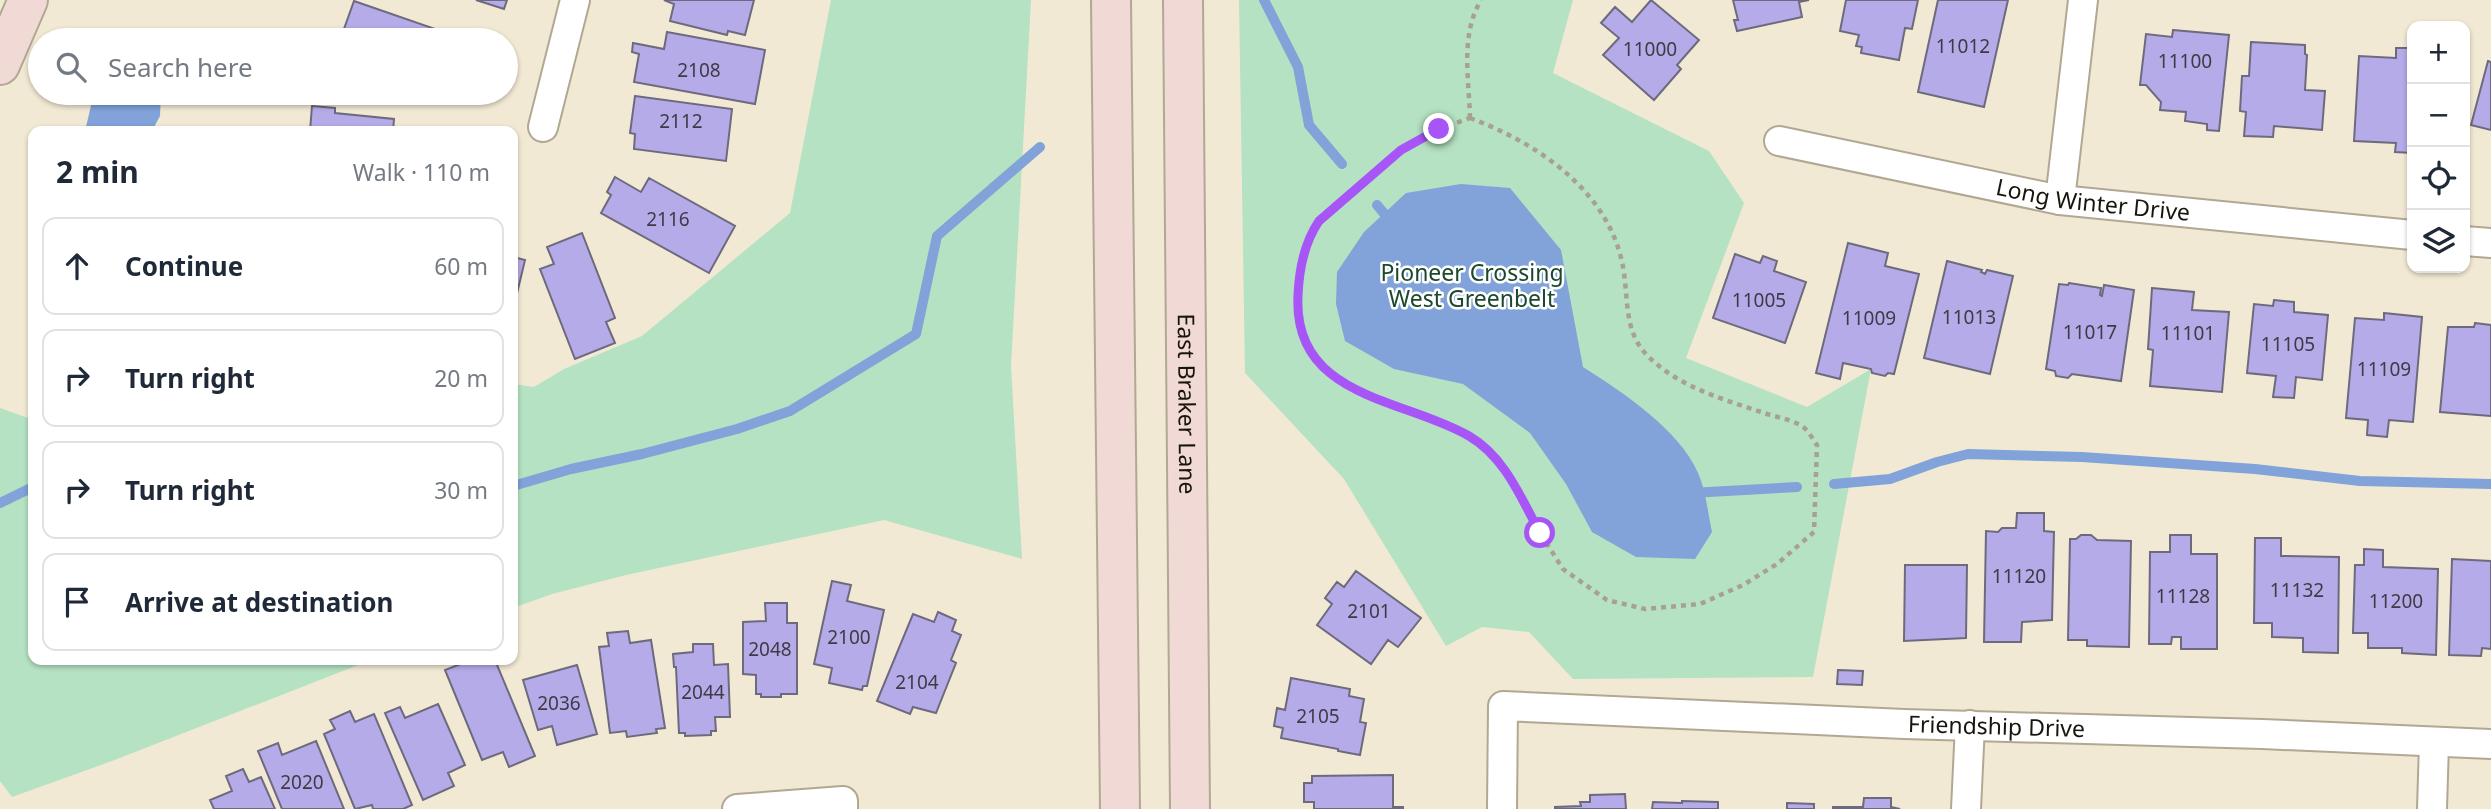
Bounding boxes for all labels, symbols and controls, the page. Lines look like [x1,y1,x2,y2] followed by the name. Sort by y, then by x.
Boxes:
[2407,21,2470,273] map controls
[2407,21,2470,84] button: +
[28,28,518,105] search box
[1936,33,1990,59] house number: 11012
[1623,36,1677,62] house number: 11000
[52,48,90,86] icon: search
[2158,48,2212,74] house number: 11100
[108,49,253,85] text: Search here
[677,57,721,83] house number: 2108
[2407,84,2470,147] button: −
[659,108,703,134] house number: 2112
[1423,113,1454,144] route end
[2407,147,2470,210] button: locate
[56,151,139,192] text: 2 min
[353,156,490,188] text: Walk · 110 m
[1993,170,2192,228] street label: Long Winter Drive
[646,206,690,232] house number: 2116
[2407,210,2470,273] button: layers
[58,247,96,285] icon: ahead
[125,248,243,284] text: Continue
[434,250,488,282] text: 60 m
[1380,256,1564,314] park label: Pioneer Crossing West Greenbelt
[1732,287,1786,313] house number: 11005
[1942,304,1996,330] house number: 11013
[1842,305,1896,331] house number: 11009
[1171,313,1204,495] street label: East Braker Lane
[2063,319,2117,345] house number: 11017
[2161,320,2215,346] house number: 11101
[2261,331,2315,357] house number: 11105
[2357,356,2411,382] house number: 11109
[58,359,96,397] icon: right
[125,360,255,396] text: Turn right
[434,362,488,394] text: 20 m
[58,471,96,509] icon: right
[125,472,255,508] text: Turn right
[434,474,488,506] text: 30 m
[1524,517,1555,548] route start
[1992,563,2046,589] house number: 11120
[2270,577,2324,603] house number: 11132
[58,583,96,621] icon: arrive
[2156,583,2210,609] house number: 11128
[125,584,394,620] text: Arrive at destination
[2369,588,2423,614] house number: 11200
[1347,598,1391,624] house number: 2101
[827,624,871,650] house number: 2100
[748,636,792,662] house number: 2048
[895,669,939,695] house number: 2104
[681,679,725,705] house number: 2044
[537,690,581,716] house number: 2036
[1296,703,1340,729] house number: 2105
[1908,707,2085,744] street label: Friendship Drive
[280,769,324,795] house number: 2020

